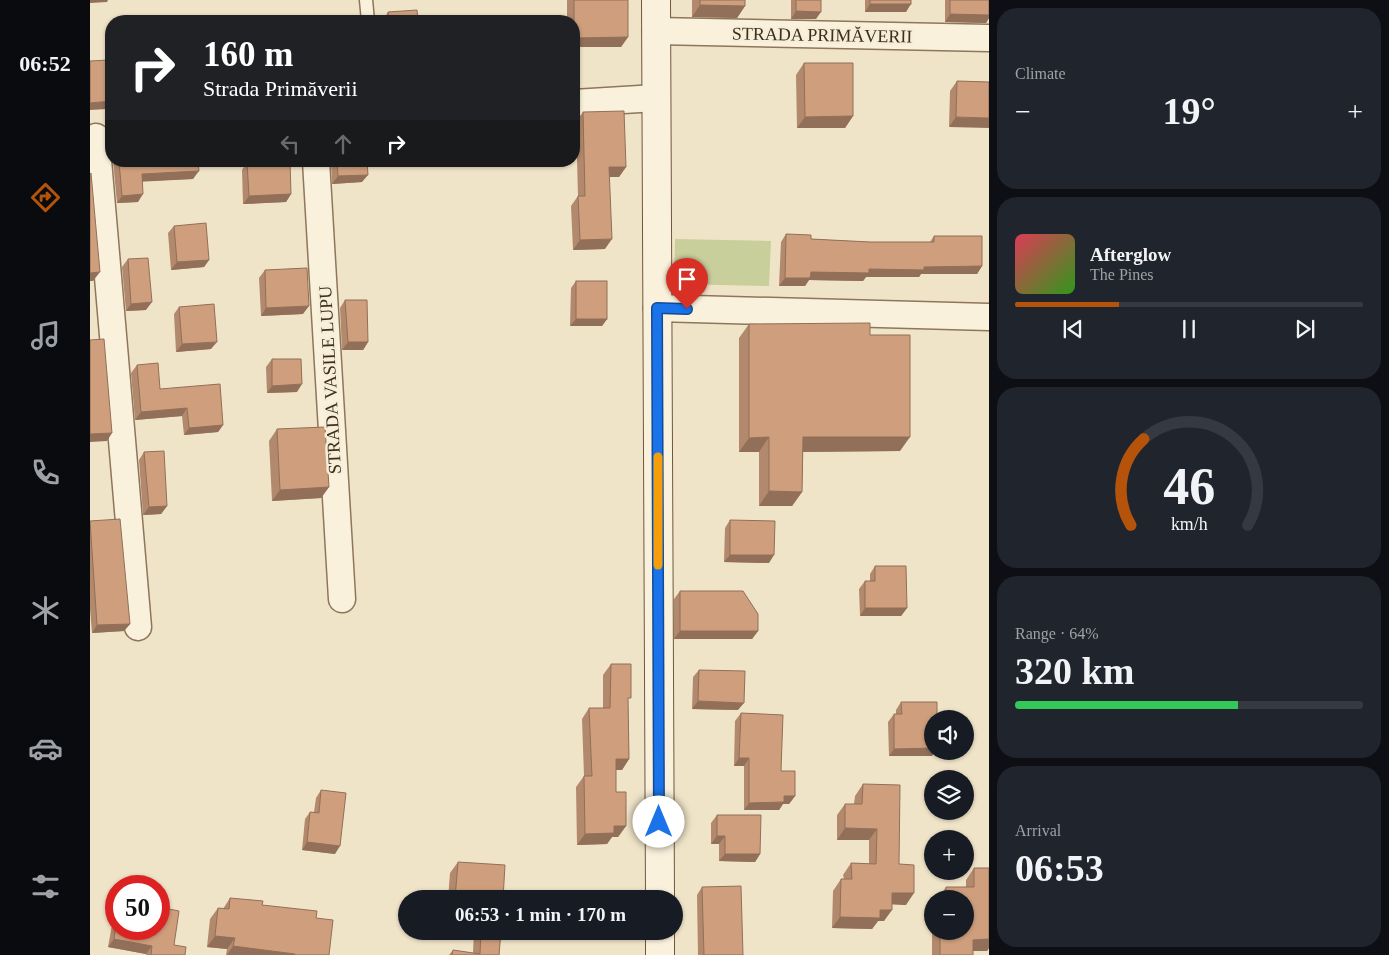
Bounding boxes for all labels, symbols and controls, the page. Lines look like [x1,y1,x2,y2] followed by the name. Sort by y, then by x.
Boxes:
[732,23,912,47] street label: STRADA PRIMĂVERII
[120,35,185,100] icon: right
[203,35,293,74] text: 160 m
[19,51,71,76] text: 06:52
[1015,65,1066,82] text: Climate
[203,76,358,101] text: Strada Primăverii
[1162,90,1216,132] text: 19°
[1015,96,1031,127] text: −
[1347,96,1363,127] text: +
[276,130,304,158] icon: left
[329,130,357,158] icon: ahead
[382,130,410,158] icon: right
[28,180,63,215] icon: directions
[1090,244,1171,265] text: Afterglow
[666,258,708,309] pin
[673,265,701,293] icon: arrive
[1090,266,1154,283] text: The Pines
[315,285,345,475] street label: STRADA VASILE LUPU
[1059,315,1087,343] icon: previous
[1175,315,1203,343] icon: pause
[1291,315,1319,343] icon: next
[28,318,63,353] icon: music
[28,455,63,490] icon: phone
[1163,458,1215,515] text: 46
[1171,514,1207,534] text: km/h
[28,593,63,628] icon: climate
[1015,625,1099,642] text: Range · 64%
[1015,650,1134,692] text: 320 km
[924,710,974,940] map controls
[924,710,974,760] button: sound
[28,731,63,766] icon: car
[924,770,974,820] button: layers
[632,795,684,847] position arrow
[1015,822,1061,839] text: Arrival
[924,830,974,880] button: +
[1015,847,1104,889] text: 06:53
[28,869,63,904] icon: filters
[105,875,170,940] speed limit sign: 50
[924,890,974,940] button: −
[455,904,626,925] text: 06:53 · 1 min · 170 m

